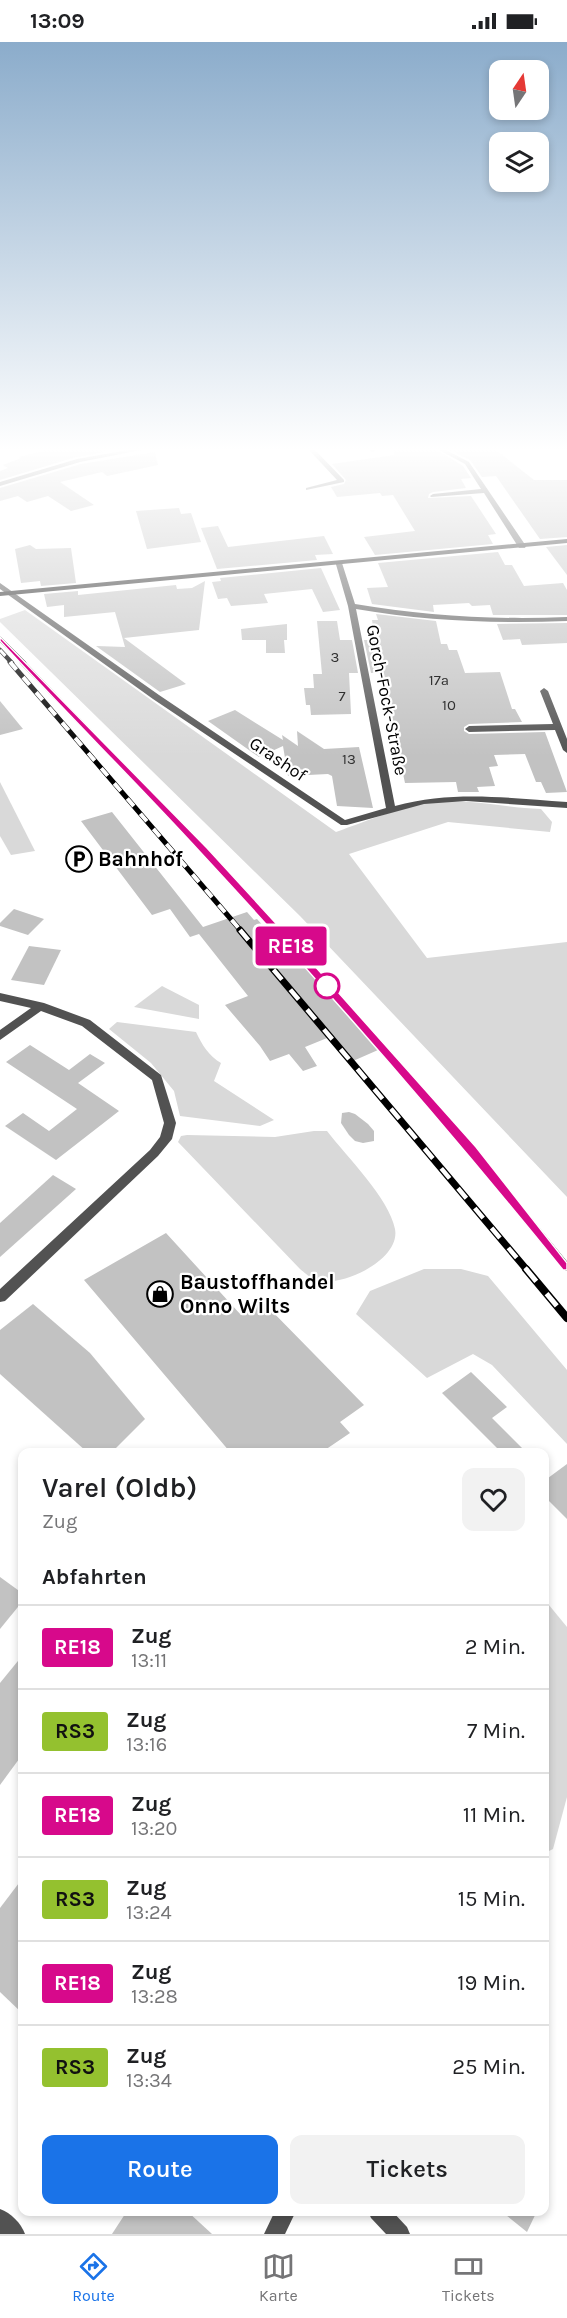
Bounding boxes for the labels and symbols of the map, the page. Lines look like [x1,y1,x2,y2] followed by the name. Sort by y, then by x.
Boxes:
[489,60,549,120] north arrow
[362,623,412,777] street label: Gorch-Fock-Straße
[331,648,339,666] house number: 3
[429,671,449,689] house number: 17a
[338,687,346,705] house number: 7
[442,696,456,714] house number: 10
[245,732,312,787] street label: Grashof
[342,750,356,768] house number: 13
[64,844,94,874] parking icon: Bahnhof
[98,847,183,871] place label: Bahnhof
[249,926,333,966] line badge: RE18
[314,973,340,999] unlabelled marker
[180,1270,335,1318] place label: Baustoffhandel Onno Wilts
[145,1279,175,1309] shop icon: Baustoffhandel Onno Wilts

